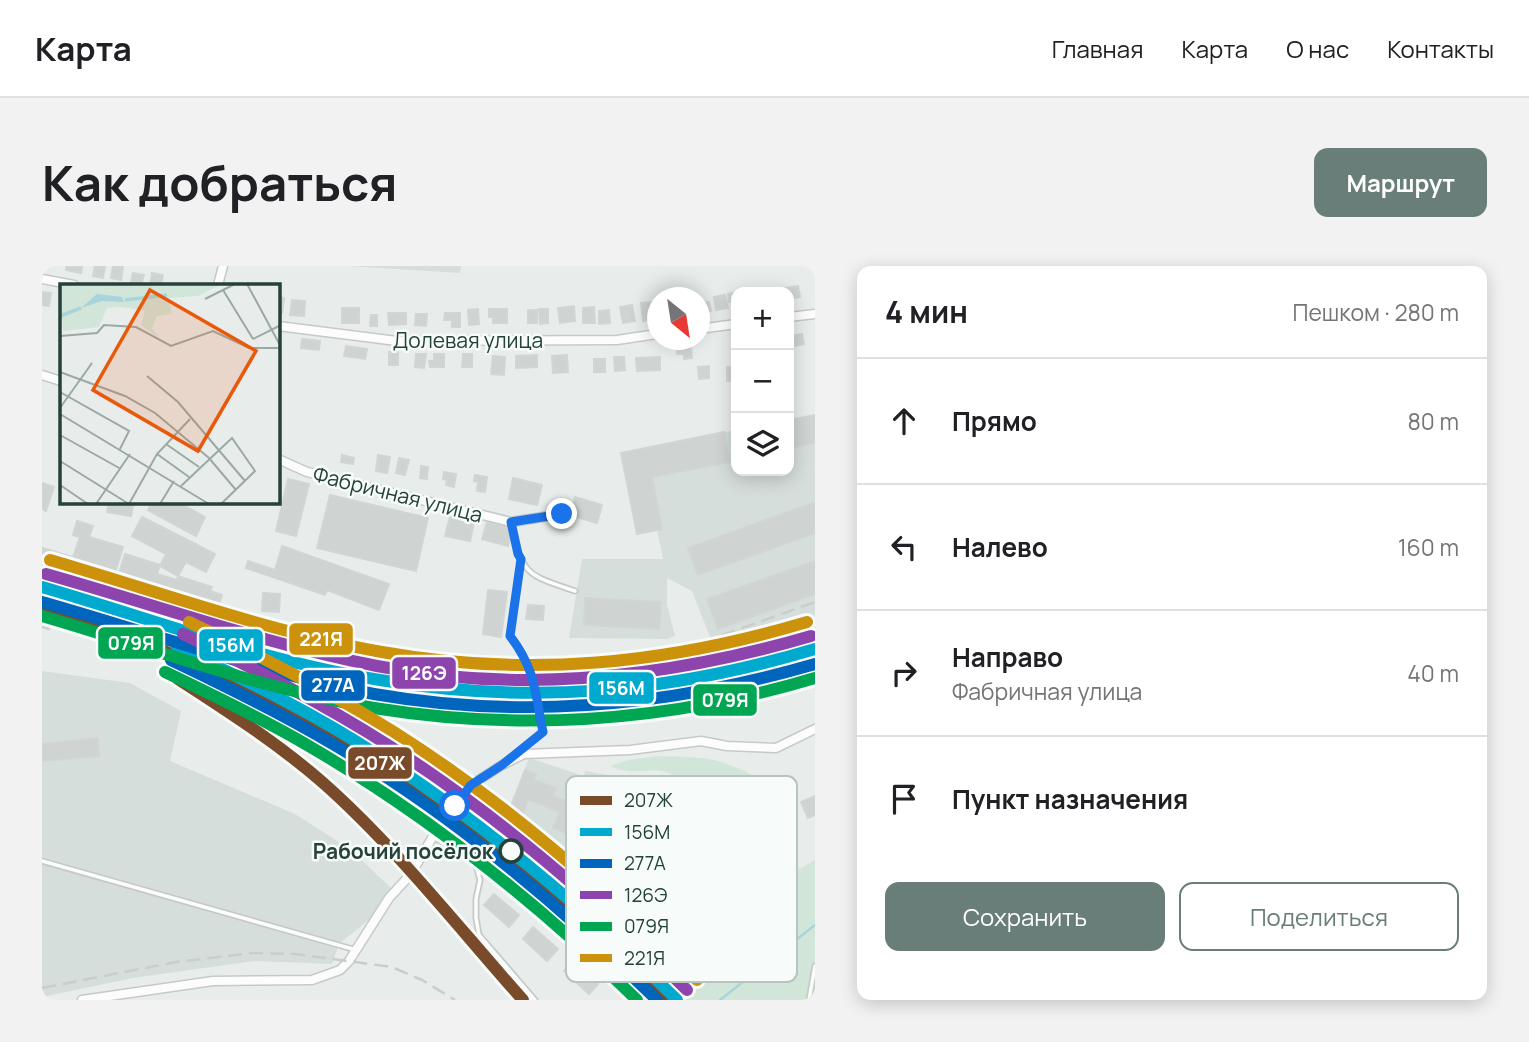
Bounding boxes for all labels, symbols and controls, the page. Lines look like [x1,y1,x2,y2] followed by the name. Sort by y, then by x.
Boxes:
[35,26,132,71] text: Карта
[1052,32,1143,65] text: Главная
[1181,32,1248,65] text: Карта
[1286,32,1349,65] text: О нас
[1387,32,1494,65] text: Контакты
[1314,148,1487,217] button: Маршрут
[42,149,397,216] text: Как добраться
[60,284,280,504] inset map
[647,287,710,350] north arrow
[731,287,794,476] map controls
[731,287,794,350] button: +
[885,291,968,332] text: 4 мин
[1293,296,1459,328] text: Пешком · 280 m
[393,326,543,354] street label: Долевая улица
[731,350,794,413] button: −
[885,402,923,440] icon: ahead
[952,403,1037,439] text: Прямо
[1408,405,1459,437] text: 80 m
[731,413,794,476] button: layers
[310,459,486,529] street label: Фабричная улица
[546,498,577,529] route end
[885,528,923,566] icon: left
[952,529,1048,565] text: Налево
[1398,531,1459,563] text: 160 m
[288,622,354,656] line badge: 221Я
[97,626,164,660] line badge: 079Я
[299,626,343,652] text: 221Я
[198,628,264,662] line badge: 156М
[108,630,155,656] text: 079Я
[207,632,255,658] text: 156М
[952,639,1063,675] text: Направо
[885,654,923,692] icon: right
[391,656,457,690] line badge: 126Э
[1407,657,1459,689] text: 40 m
[401,660,447,686] text: 126Э
[300,669,366,702] line badge: 277А
[588,671,655,705] line badge: 156М
[311,672,355,698] text: 277А
[597,675,645,701] text: 156М
[952,675,1142,707] text: Фабричная улица
[692,683,758,717] line badge: 079Я
[702,687,749,713] text: 079Я
[347,746,413,780] line badge: 207Ж
[354,750,406,776] text: 207Ж
[566,776,797,982] legend
[885,780,923,818] icon: arrive
[952,781,1188,817] text: Пункт назначения
[624,787,673,813] text: 207Ж
[439,790,470,821] route start
[624,819,670,845] text: 156М
[313,837,494,865] place label: Рабочий посёлок
[499,839,523,863] marker: Рабочий посёлок
[624,850,666,876] text: 277А
[624,882,667,908] text: 126Э
[885,882,1165,951] button: Сохранить
[1179,882,1459,951] button: Поделиться
[624,913,669,939] text: 079Я
[624,945,665,971] text: 221Я

